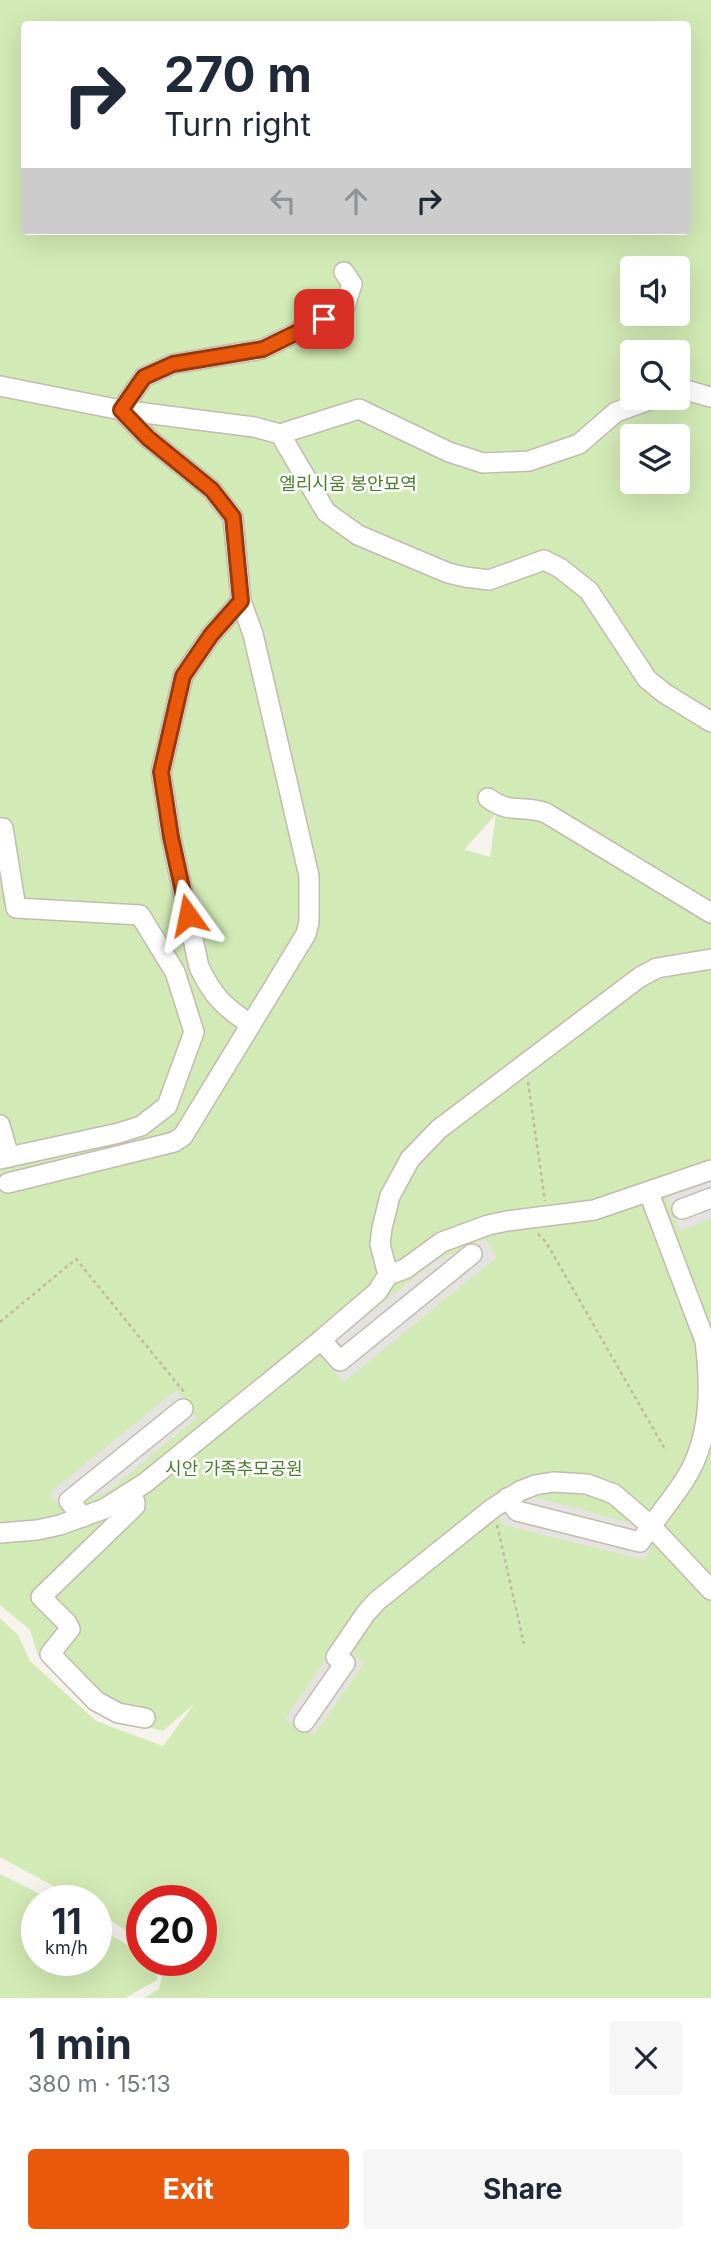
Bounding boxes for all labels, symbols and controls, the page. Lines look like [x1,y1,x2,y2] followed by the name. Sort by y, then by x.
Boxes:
[164,45,312,104] text: 270 m
[49,49,140,140] icon: right
[164,105,311,144] text: Turn right
[264,182,302,220] icon: left
[337,182,375,220] icon: ahead
[410,182,448,220] icon: right
[620,256,690,494] map controls
[620,256,690,326] button: sound
[294,289,354,349] pin
[305,300,343,338] icon: arrive
[620,340,690,410] button: search
[620,424,690,494] button: layers
[279,473,417,494] park label: 엘리시움 봉안묘역
[151,878,225,952] position arrow
[165,1458,303,1479] park label: 시안 가족추모공원
[126,1885,217,1976] speed limit sign: 20
[51,1900,82,1942] text: 11
[45,1937,88,1958] text: km/h
[28,2018,132,2069] text: 1 min
[609,2021,683,2095] button: close
[28,2070,171,2098] text: 380 m · 15:13
[28,2149,349,2229] button: Exit
[363,2149,683,2229] button: Share

